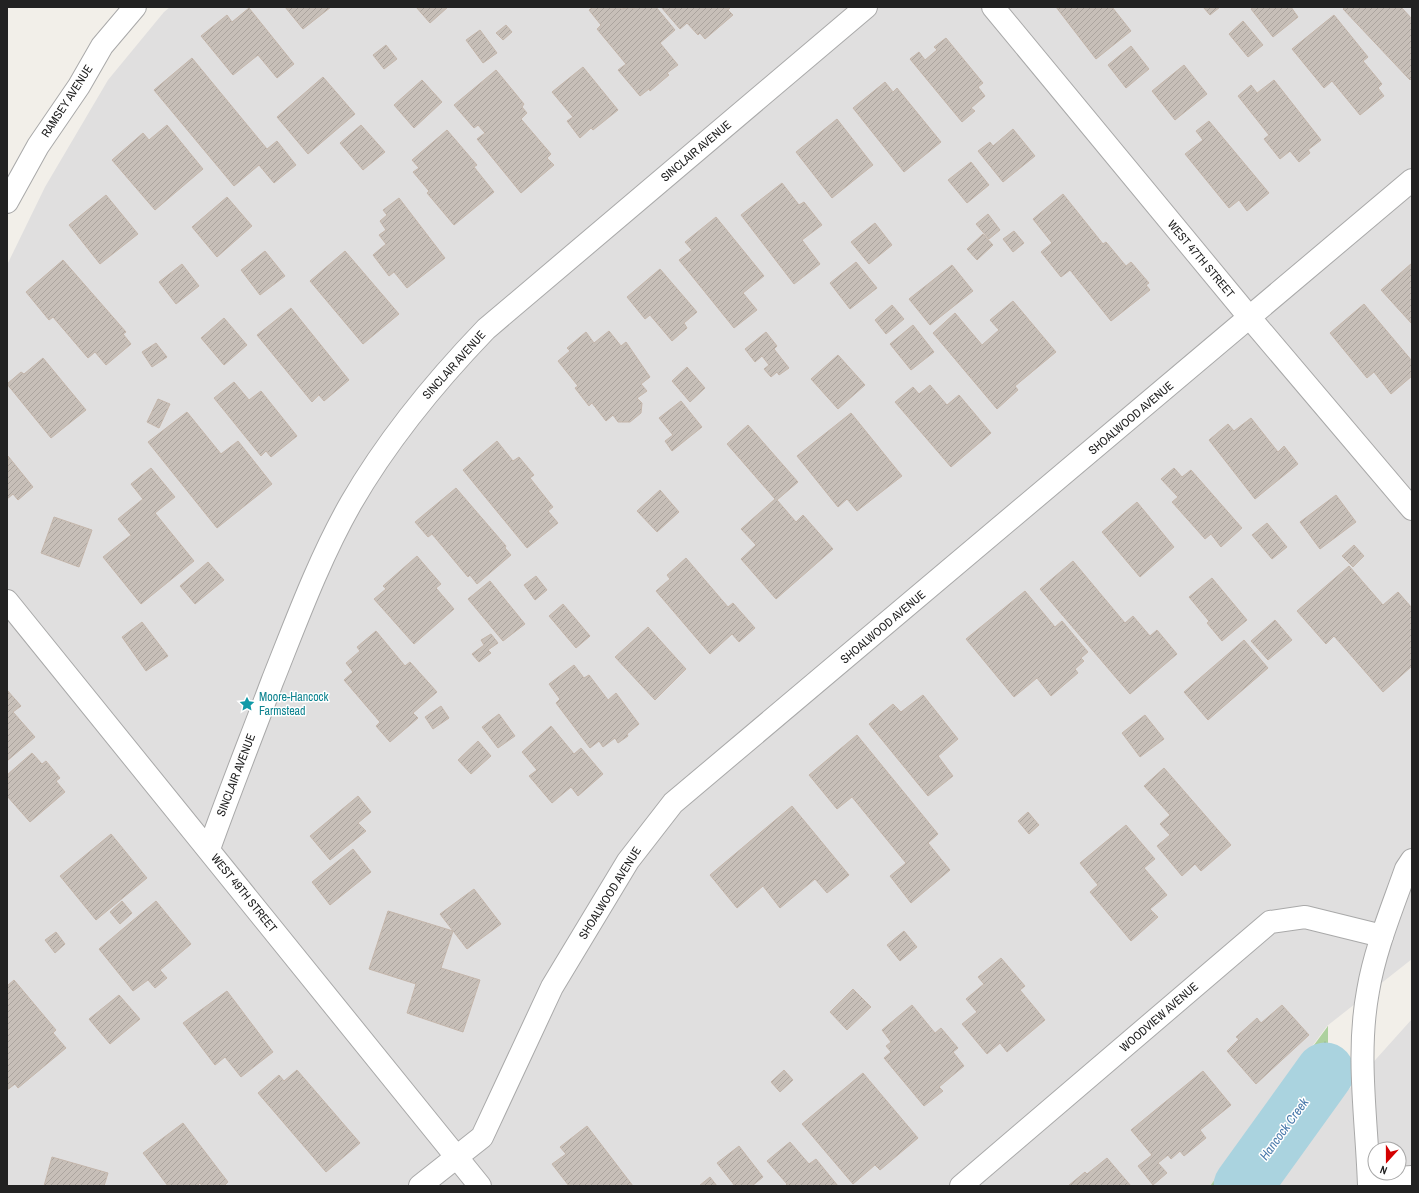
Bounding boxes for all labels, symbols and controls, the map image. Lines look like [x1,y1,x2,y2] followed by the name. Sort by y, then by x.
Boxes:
[38,62,96,140] street label: RAMSEY AVENUE
[657,117,735,185] street label: SINCLAIR AVENUE
[1164,217,1238,301] street label: WEST 47TH STREET
[419,327,489,403] street label: SINCLAIR AVENUE
[1085,378,1177,458] street label: SHOALWOOD AVENUE
[837,587,929,667] street label: SHOALWOOD AVENUE
[259,689,329,719] place label: Moore-Hancock Farmstead
[238,695,256,713] place icon: Moore-Hancock Farmstead
[213,731,259,819] street label: SINCLAIR AVENUE
[575,844,645,942] street label: SHOALWOOD AVENUE
[207,850,281,936] street label: WEST 49TH STREET
[1116,979,1202,1055] street label: WOODVIEW AVENUE
[1256,1094,1313,1163] water label: Hancock Creek
[1367,1141,1407,1181] north arrow
[1378,1163,1389,1178] text: N

